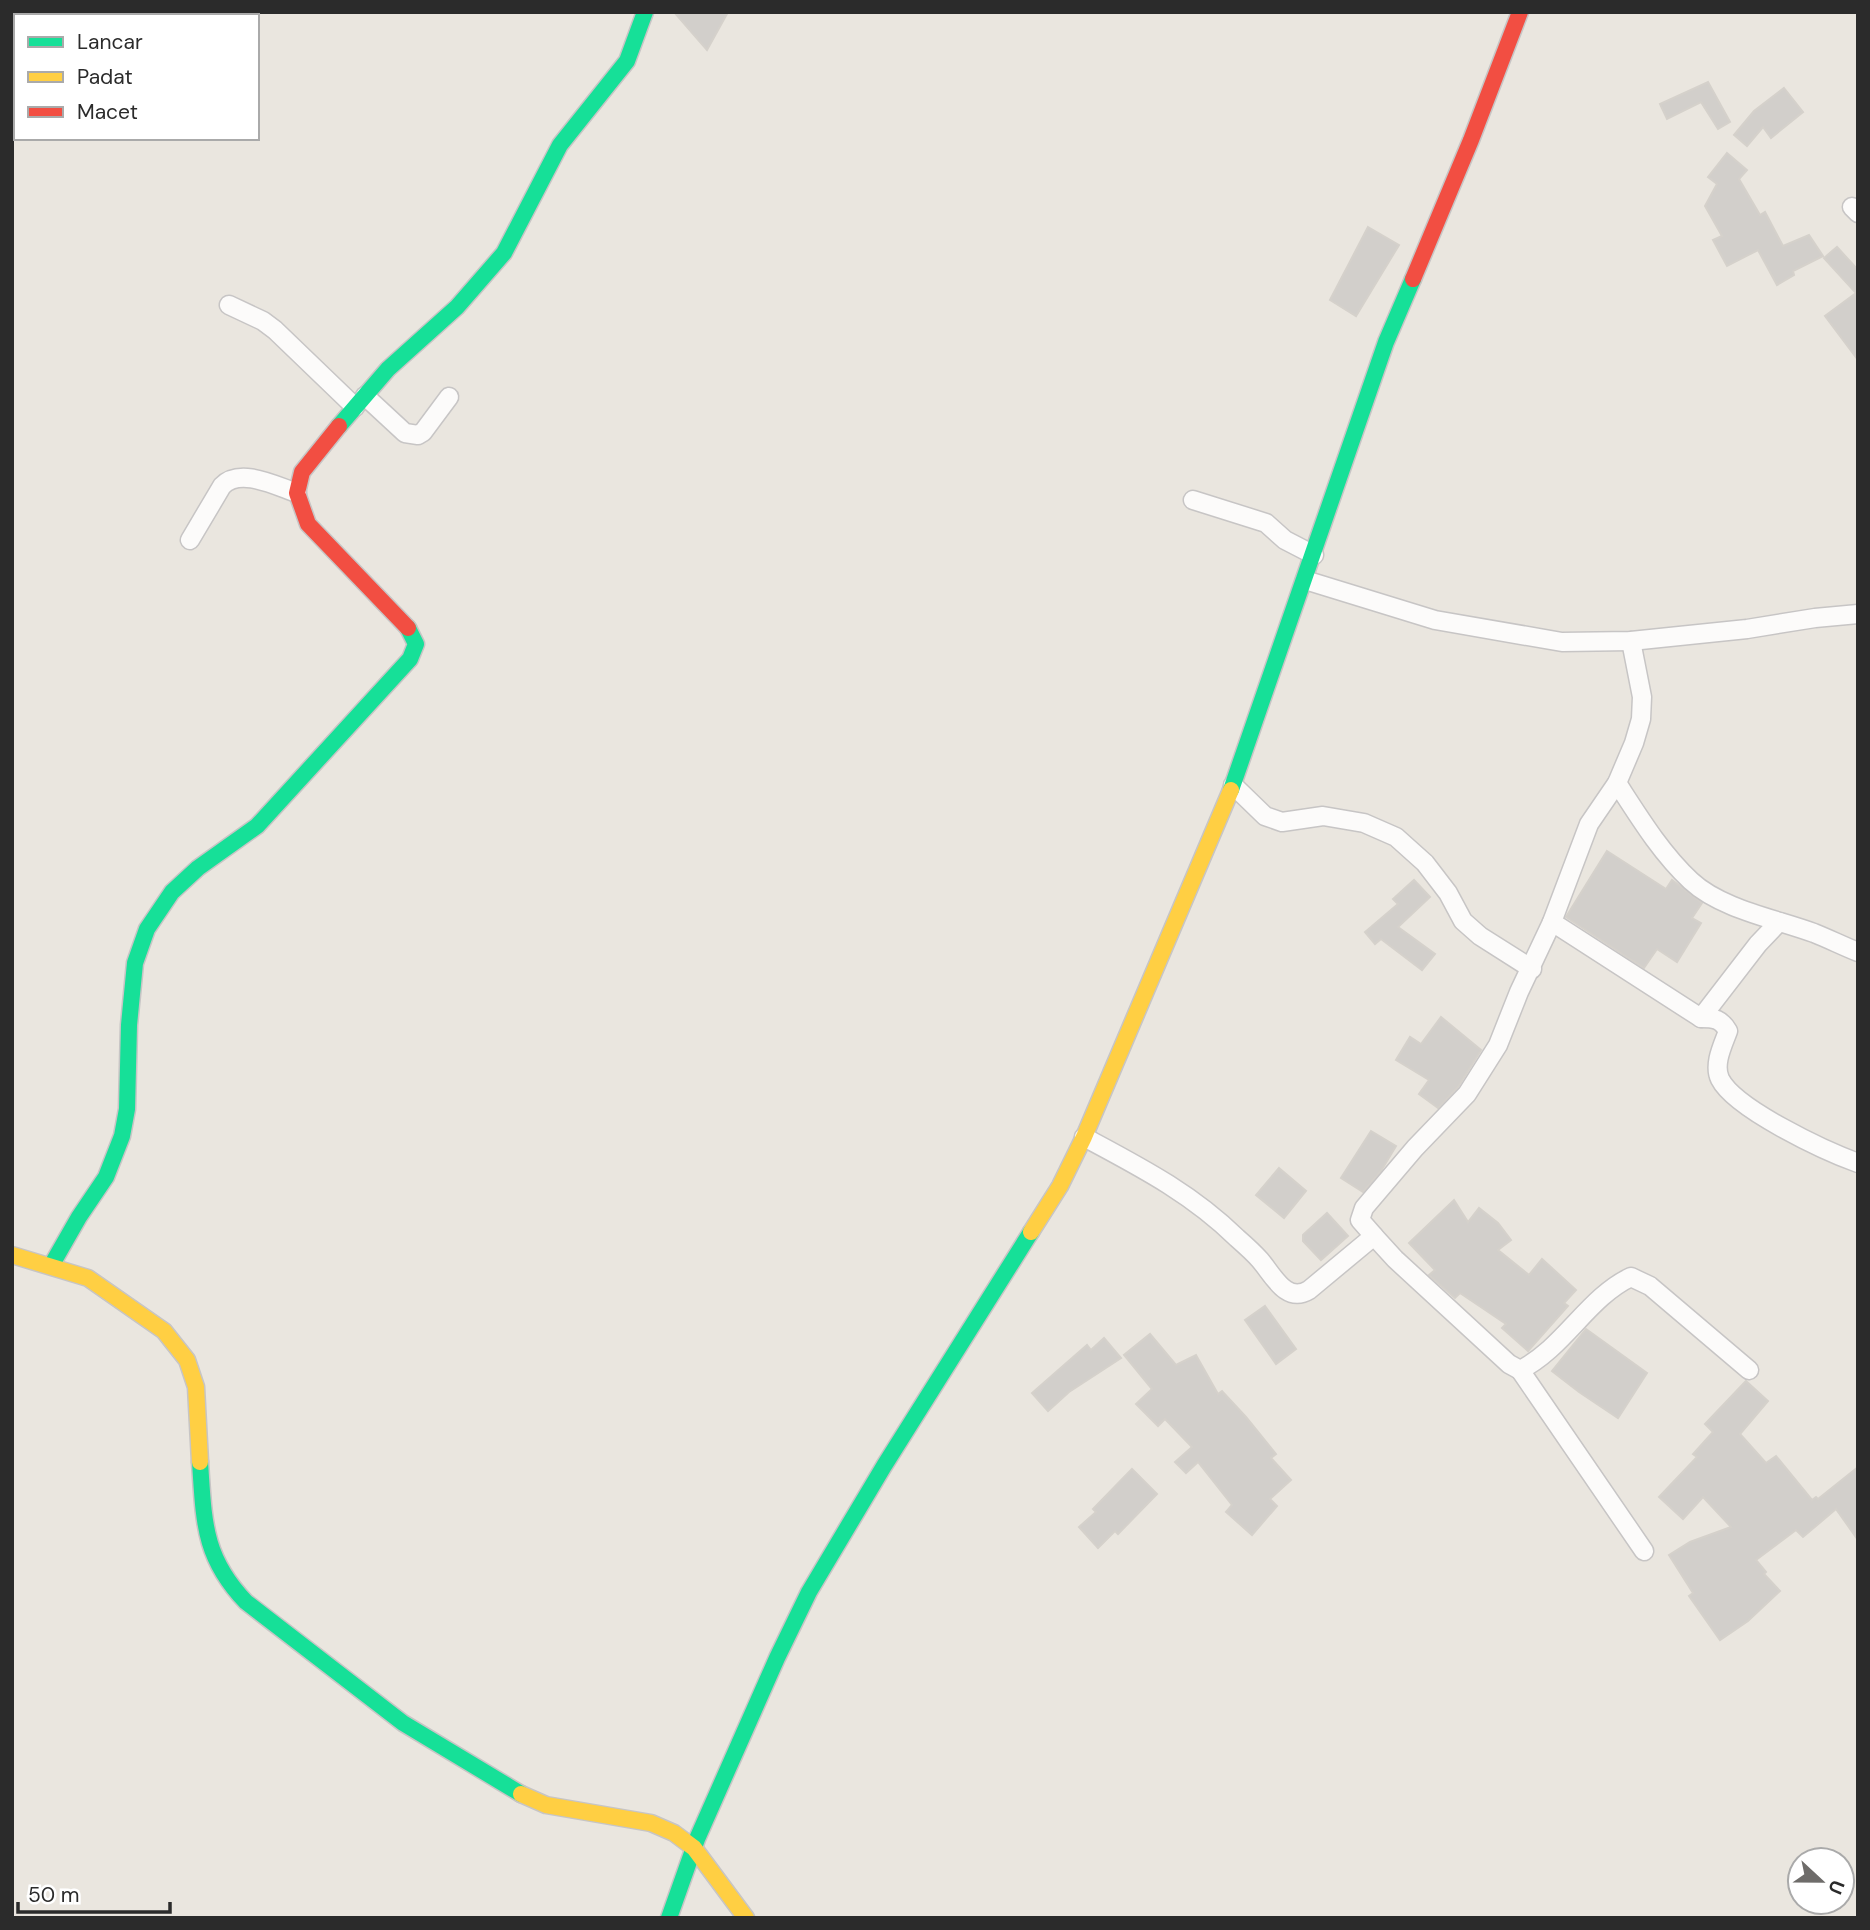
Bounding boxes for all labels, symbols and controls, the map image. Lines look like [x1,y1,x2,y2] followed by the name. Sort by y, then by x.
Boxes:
[14,14,259,140] legend
[77,28,143,56] text: Lancar
[77,63,133,91] text: Padat
[77,98,138,126] text: Macet
[1786,1846,1856,1916] north arrow
[18,1870,170,1914] scale bar
[1822,1876,1850,1898] text: U
[28,1881,79,1909] text: 50 m

